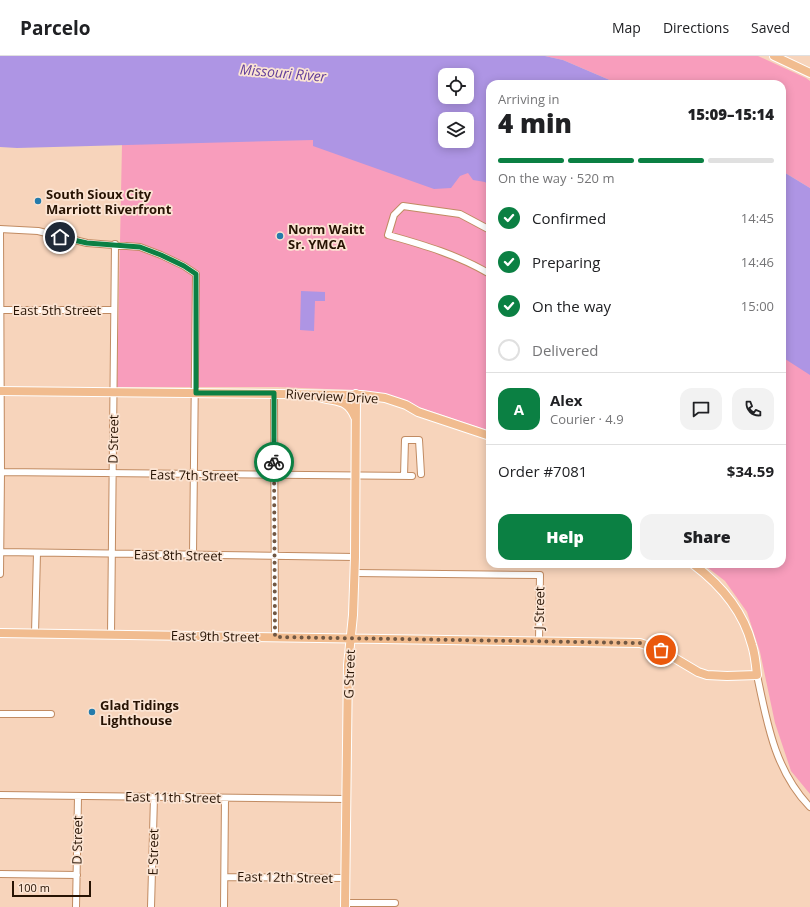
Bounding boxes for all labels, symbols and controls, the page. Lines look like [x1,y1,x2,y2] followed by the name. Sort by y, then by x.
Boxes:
[20,15,91,41] text: Parcelo
[612,18,641,37] text: Map
[663,18,729,37] text: Directions
[751,18,790,37] text: Saved
[239,59,327,86] water label: Missouri River
[438,68,474,148] map controls
[438,68,474,104] button: locate
[498,90,560,108] text: Arriving in
[688,104,774,124] text: 15:09–15:14
[498,105,572,141] text: 4 min
[438,112,474,148] button: layers
[498,169,614,187] text: On the way · 520 m
[46,185,172,218] place label: South Sioux City Marriott Riverfront
[33,196,43,206] marker: South Sioux City Marriott Riverfront
[498,207,520,229] icon: check
[532,208,606,228] text: Confirmed
[741,209,774,227] text: 14:45
[43,220,77,254] pin
[288,220,365,253] place label: Norm Waitt Sr. YMCA
[49,226,71,248] icon: home
[275,231,285,241] marker: Norm Waitt Sr. YMCA
[498,251,520,273] icon: check
[532,252,600,272] text: Preparing
[741,253,774,271] text: 14:46
[498,295,520,317] icon: check
[532,296,611,316] text: On the way
[741,297,774,315] text: 15:00
[13,301,102,319] street label: East 5th Street
[532,340,599,360] text: Delivered
[285,385,379,407] street label: Riverview Drive
[680,388,722,430] button: chat
[732,388,774,430] button: phone
[550,390,582,410] text: Alex
[514,399,524,419] text: A
[550,410,624,428] text: Courier · 4.9
[104,414,122,464] street label: D Street
[254,442,294,482] courier
[263,451,285,473] icon: bike
[498,461,587,481] text: Order #7081
[727,461,774,481] text: $34.59
[150,465,239,485] street label: East 7th Street
[498,514,632,560] button: Help
[640,514,774,560] button: Share
[134,545,223,565] street label: East 8th Street
[530,586,548,632] street label: J Street
[171,626,260,646] street label: East 9th Street
[644,633,678,667] pin
[650,639,672,661] icon: bag
[339,649,359,699] street label: G Street
[100,696,179,729] place label: Glad Tidings Lighthouse
[87,707,97,717] marker: Glad Tidings Lighthouse
[125,787,221,807] street label: East 11th Street
[68,815,86,865] street label: D Street
[144,828,162,876] street label: E Street
[237,867,333,887] street label: East 12th Street
[12,879,91,898] scale bar
[18,880,50,895] text: 100 m

